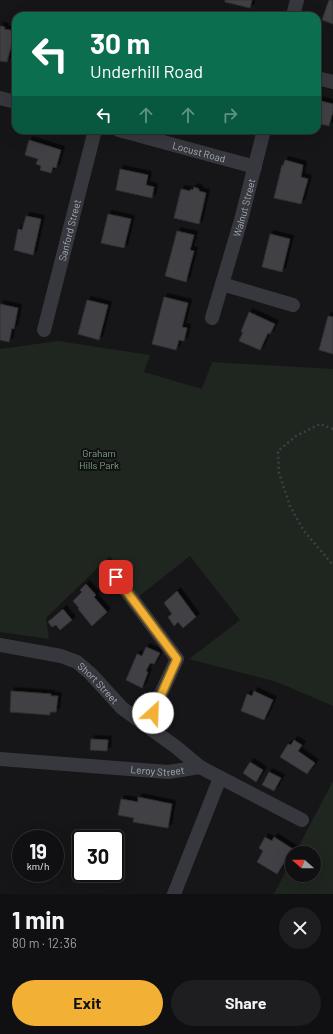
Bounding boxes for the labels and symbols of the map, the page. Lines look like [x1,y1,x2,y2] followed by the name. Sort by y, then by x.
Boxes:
[171,139,227,165] street label: Locust Road
[230,177,257,238] street label: Walnut Street
[56,198,83,262] street label: Sanford Street
[79,447,119,471] park label: Graham Hills Park
[99,560,133,594] pin
[76,660,121,707] street label: Short Street
[132,692,174,734] position arrow
[130,763,185,778] street label: Leroy Street
[72,830,124,882] speed limit sign: 30
[285,846,321,882] north arrow

